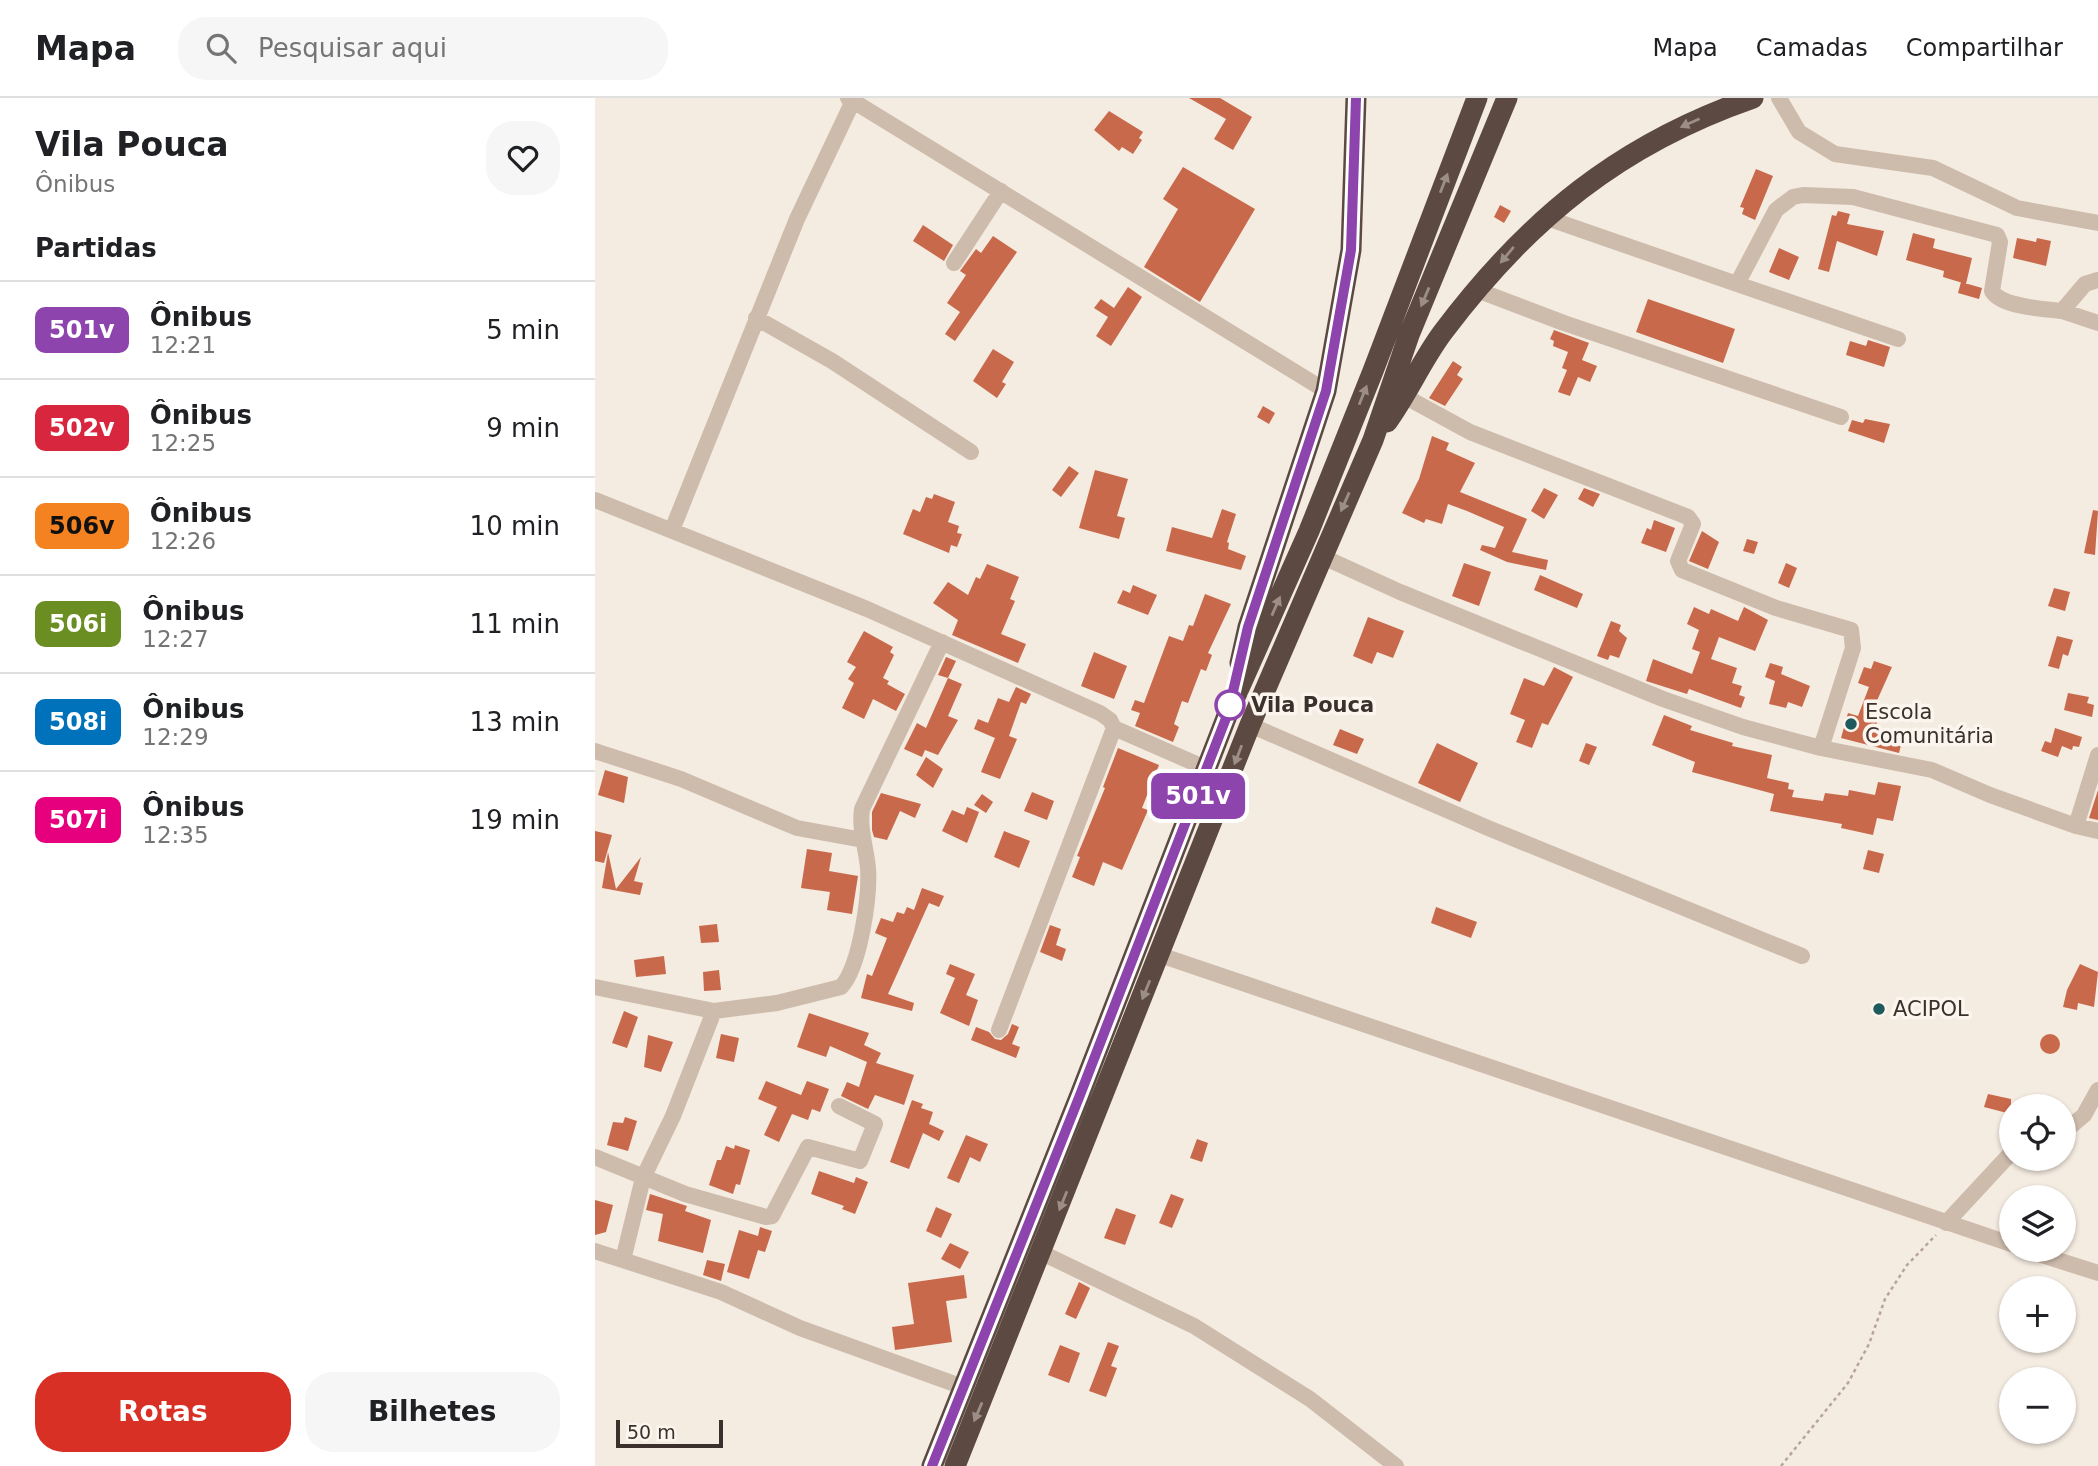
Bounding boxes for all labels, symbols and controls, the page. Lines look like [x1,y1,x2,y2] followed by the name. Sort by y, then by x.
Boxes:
[178,17,668,80] search box
[35,29,136,68] text: Mapa
[202,29,240,67] icon: search
[258,33,447,63] text: Pesquisar aqui
[1652,34,1718,62] text: Mapa
[1756,34,1868,62] text: Camadas
[1906,34,2063,62] text: Compartilhar
[1680,117,1700,129] one-way arrow
[486,121,560,195] button: heart
[35,125,229,164] text: Vila Pouca
[35,171,115,197] text: Ônibus
[1439,172,1450,193] one-way arrow
[35,233,157,263] text: Partidas
[1499,246,1515,264] one-way arrow
[1419,287,1430,308] one-way arrow
[150,302,252,332] text: Ônibus
[486,315,560,345] text: 5 min
[49,316,115,344] text: 501v
[150,332,216,358] text: 12:21
[1358,385,1369,406] one-way arrow
[150,400,252,430] text: Ônibus
[486,413,560,443] text: 9 min
[49,414,115,442] text: 502v
[150,430,216,456] text: 12:25
[1339,492,1351,512] one-way arrow
[150,498,252,528] text: Ônibus
[470,511,560,541] text: 10 min
[49,512,115,540] text: 506v
[150,528,216,554] text: 12:26
[1271,595,1282,616] one-way arrow
[142,596,244,626] text: Ônibus
[470,609,560,639] text: 11 min
[49,610,107,638] text: 506i
[142,626,209,652] text: 12:27
[1215,690,1245,720] marker: Vila Pouca
[1251,693,1374,717] place label: Vila Pouca
[142,694,244,724] text: Ônibus
[1865,700,1994,748] place label: Escola Comunitária
[470,707,560,737] text: 13 min
[49,708,107,736] text: 508i
[1843,716,1859,732] marker: Escola Comunitária
[142,724,209,750] text: 12:29
[1233,745,1244,766] one-way arrow
[1149,773,1247,819] line badge: 501v
[1165,782,1231,810] text: 501v
[142,792,244,822] text: Ônibus
[470,805,560,835] text: 19 min
[49,806,107,834] text: 507i
[142,822,209,848] text: 12:35
[1141,979,1152,1000] one-way arrow
[1893,997,1969,1021] place label: ACIPOL
[1871,1001,1887,1017] marker: ACIPOL
[1999,1094,2076,1444] map controls
[1999,1094,2076,1171] button: locate
[1999,1185,2076,1262] button: layers
[1057,1191,1068,1212] one-way arrow
[1999,1276,2076,1353] button: +
[1999,1367,2076,1444] button: −
[35,1372,291,1452] button: Rotas
[305,1372,560,1452] button: Bilhetes
[972,1402,983,1423] one-way arrow
[616,1417,723,1449] scale bar
[627,1421,676,1443] text: 50 m

